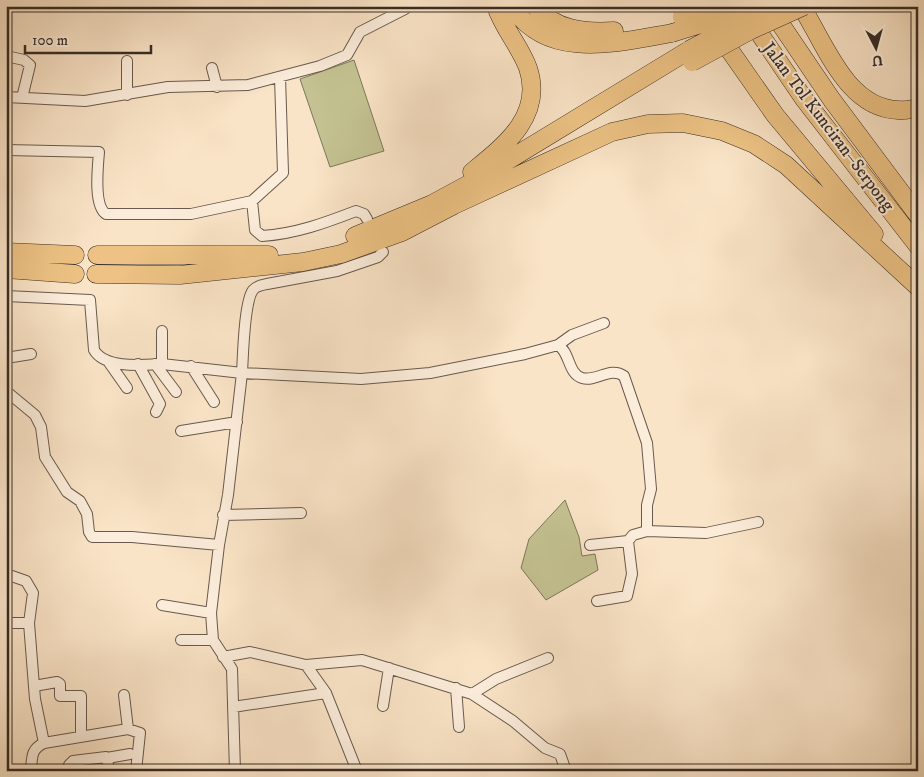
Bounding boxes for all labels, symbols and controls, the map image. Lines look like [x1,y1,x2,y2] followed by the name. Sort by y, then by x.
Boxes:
[25,22,151,54] scale bar
[852,22,902,72] north arrow
[32,31,68,50] text: 100 m
[756,36,899,216] street label: Jalan Tol Kunciran–Serpong
[871,50,884,69] text: U

